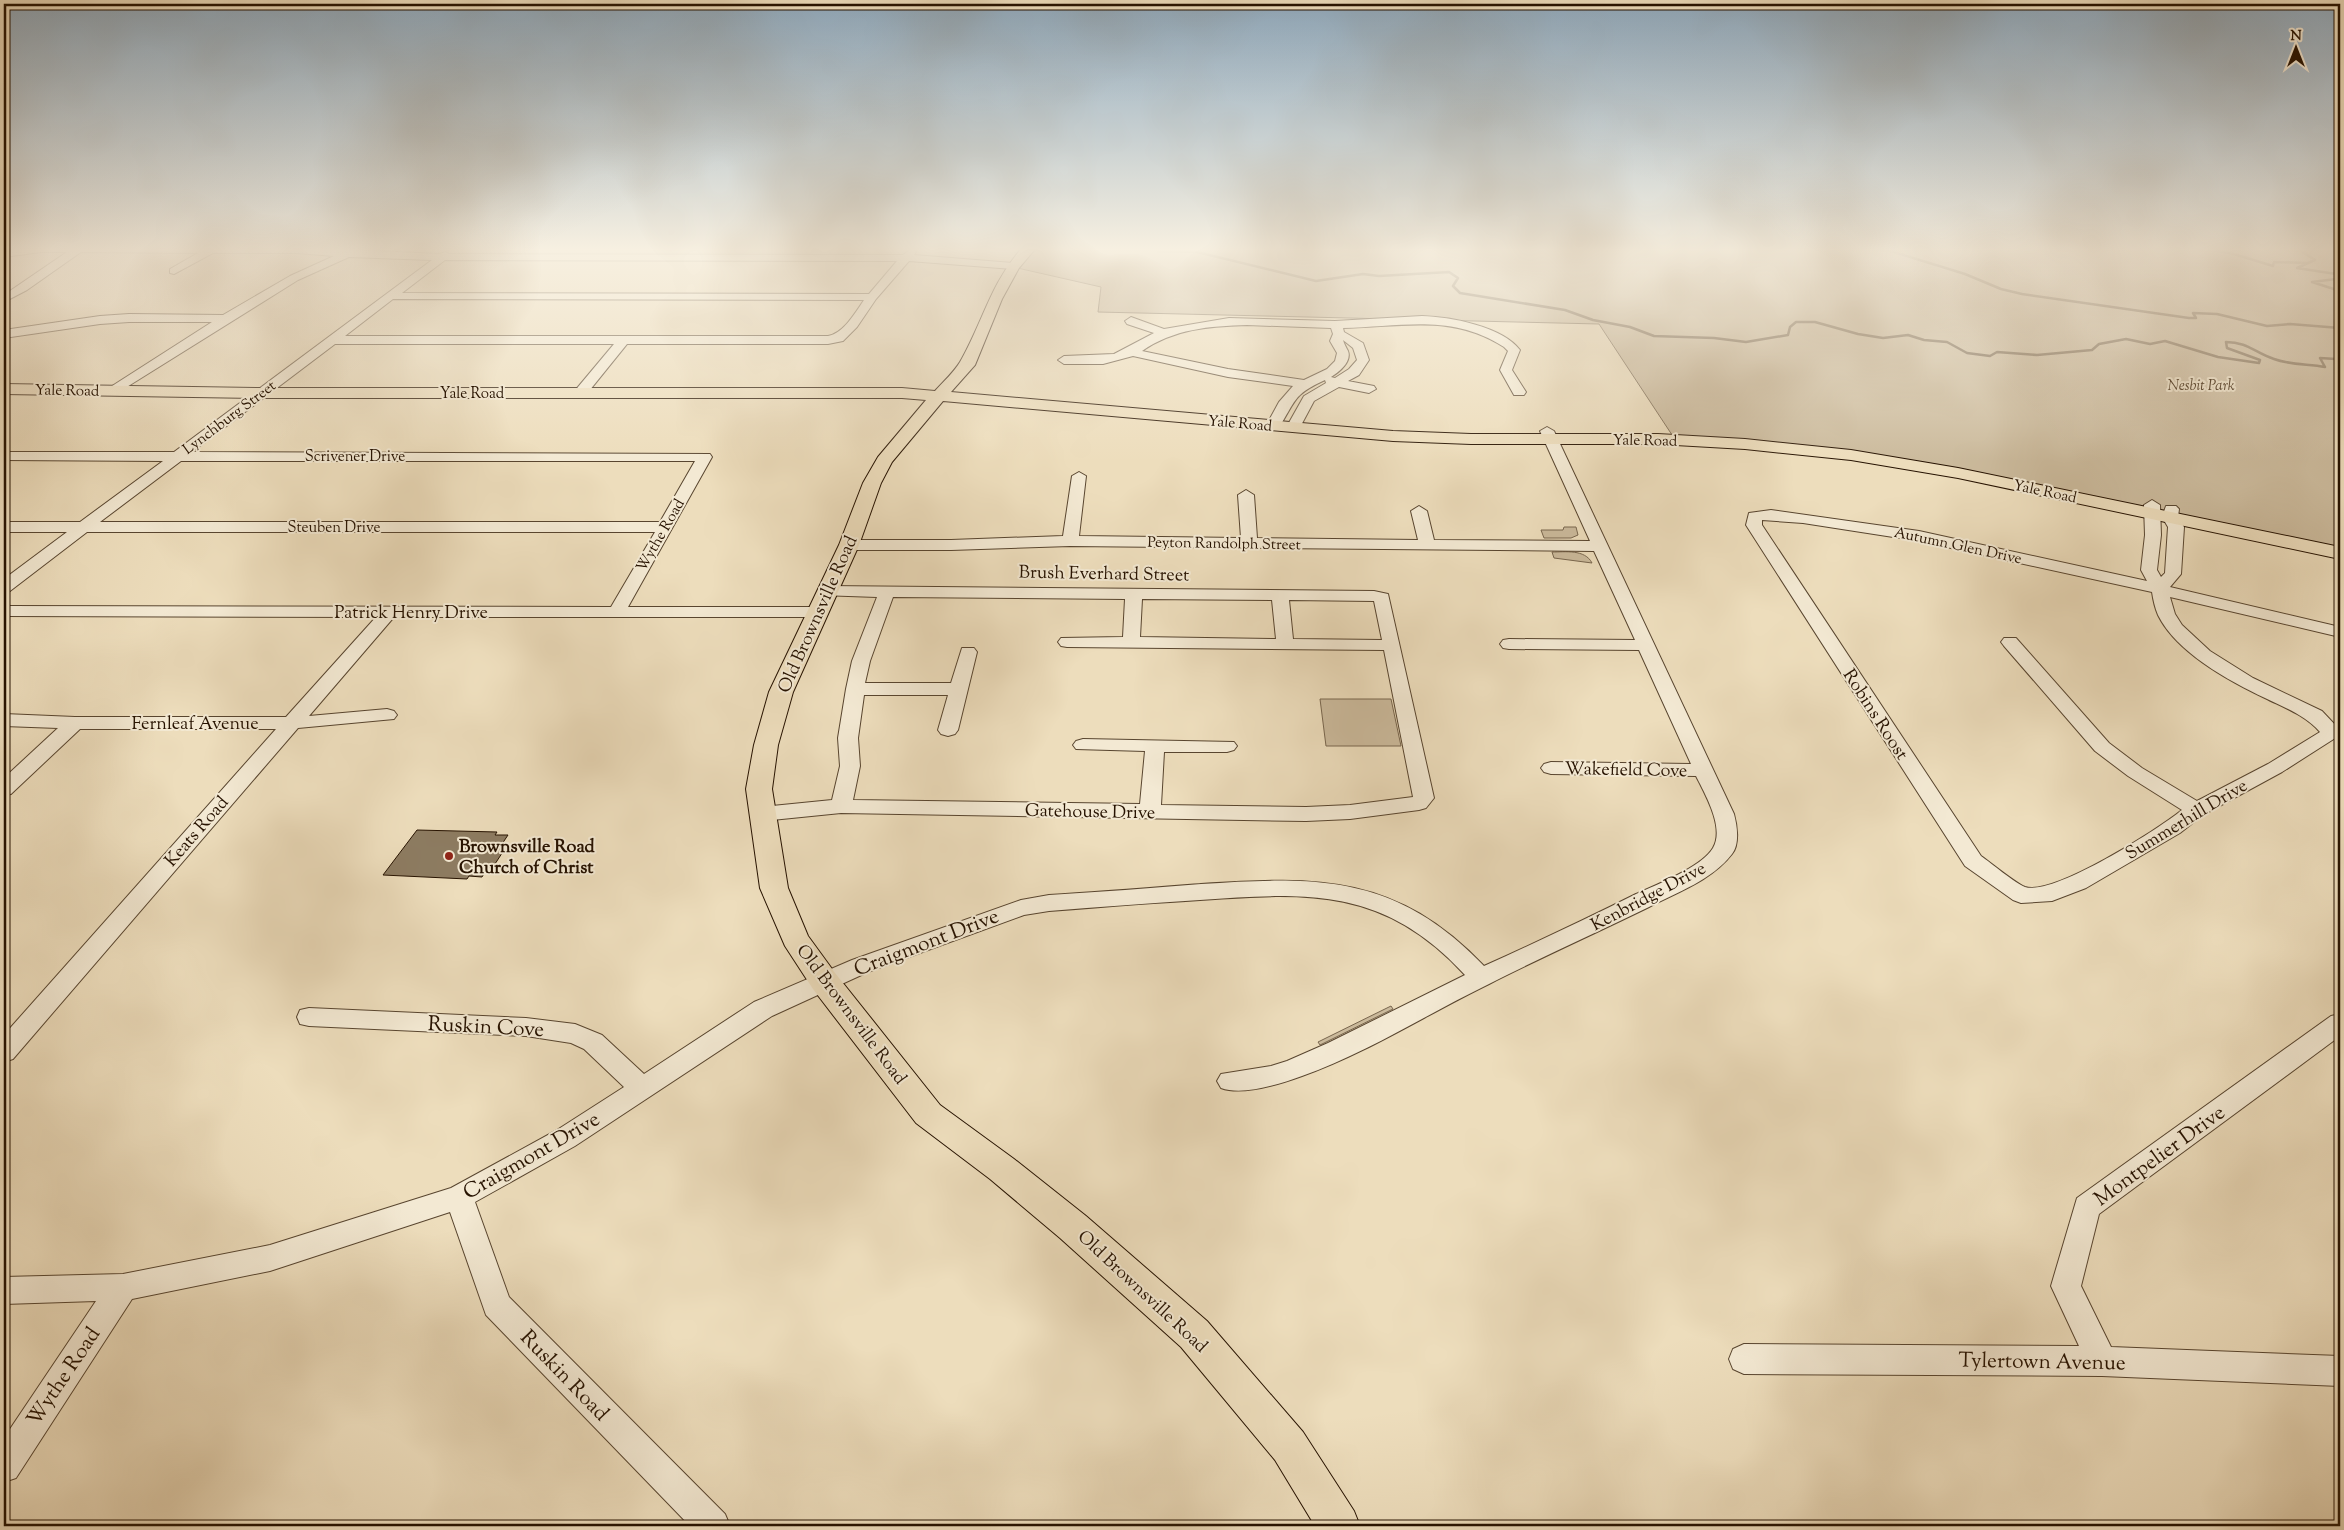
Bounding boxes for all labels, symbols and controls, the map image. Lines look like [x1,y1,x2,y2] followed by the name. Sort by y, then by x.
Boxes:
[2272,22,2322,72] north arrow
[2290,27,2302,47] text: N
[179,376,281,460] street label: Lynchburg Street
[2168,376,2235,397] park label: Nesbit Park
[35,380,100,403] street label: Yale Road
[440,384,505,405] street label: Yale Road
[1207,411,1273,438] street label: Yale Road
[1613,430,1678,453] street label: Yale Road
[305,447,405,468] street label: Scrivener Drive
[2011,475,2079,510] street label: Yale Road
[632,495,691,576] street label: Wythe Road
[288,518,380,539] street label: Steuben Drive
[1892,523,2023,570] street label: Autumn Glen Drive
[772,532,865,698] street label: Old Brownsville Road
[1147,533,1301,556] street label: Peyton Randolph Street
[1018,561,1189,589] street label: Brush Everhard Street
[334,601,488,627] street label: Patrick Henry Drive
[1835,664,1914,766] street label: Robins Roost
[131,712,259,738] street label: Fernleaf Avenue
[1564,757,1687,785] street label: Wakefield Cove
[2121,774,2253,868] street label: Summerhill Drive
[159,791,236,873] street label: Keats Road
[1024,799,1155,827] street label: Gatehouse Drive
[459,835,595,882] place label: Brownsville Road Church of Christ
[443,850,455,862] marker: Brownsville Road Church of Christ
[1587,856,1711,939] street label: Kenbridge Drive
[850,902,1004,985] street label: Craigmont Drive
[789,940,912,1091] street label: Old Brownsville Road
[427,1010,545,1046] street label: Ruskin Cove
[2088,1099,2232,1214] street label: Montpelier Drive
[458,1105,606,1208] street label: Craigmont Drive
[1071,1225,1213,1360] street label: Old Brownsville Road
[21,1322,109,1432] street label: Wythe Road
[512,1324,615,1429] street label: Ruskin Road
[1958,1347,2126,1379] street label: Tylertown Avenue

